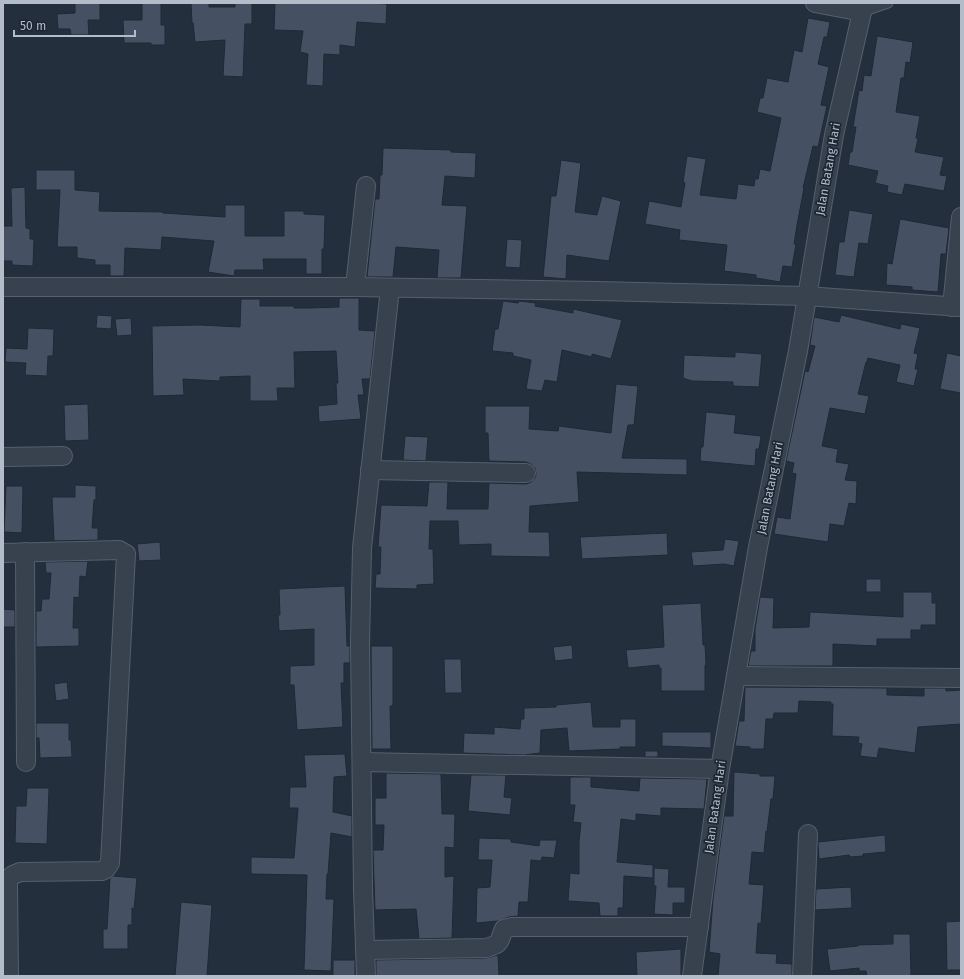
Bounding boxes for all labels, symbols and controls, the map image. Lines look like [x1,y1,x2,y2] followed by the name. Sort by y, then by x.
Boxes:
[14,12,135,38] scale bar
[20,19,46,33] text: 50 m
[813,121,843,217] street label: Jalan Batang Hari
[754,441,786,535] street label: Jalan Batang Hari
[702,759,728,855] street label: Jalan Batang Hari

